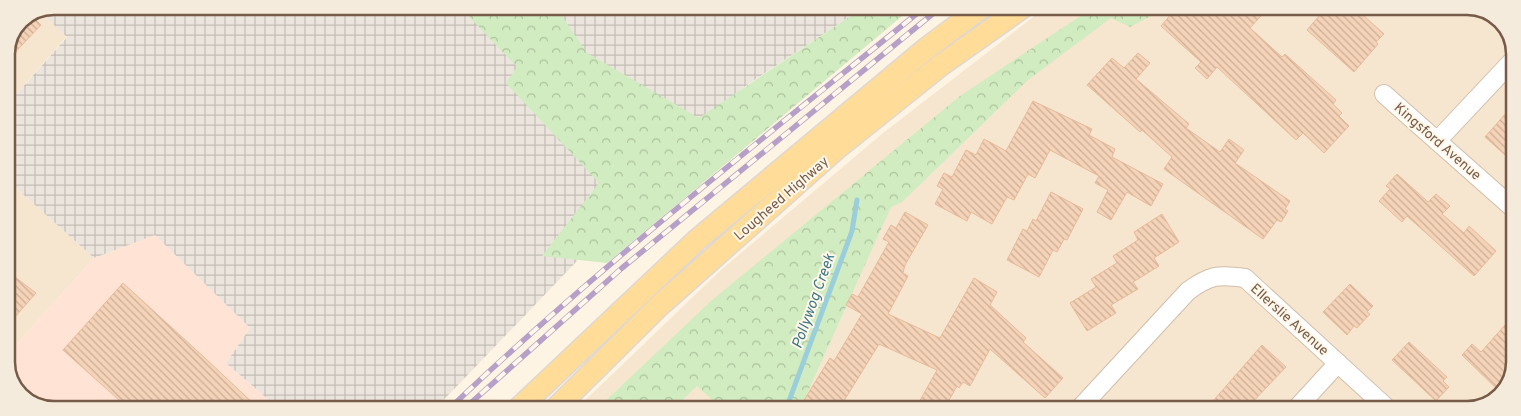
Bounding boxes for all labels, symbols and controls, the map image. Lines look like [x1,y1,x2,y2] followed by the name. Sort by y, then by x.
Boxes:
[1390,100,1484,185] street label: Kingsford Avenue
[731,153,833,245] street label: Lougheed Highway
[788,251,840,351] water label: Pollywog Creek
[1246,280,1332,360] street label: Ellerslie Avenue

